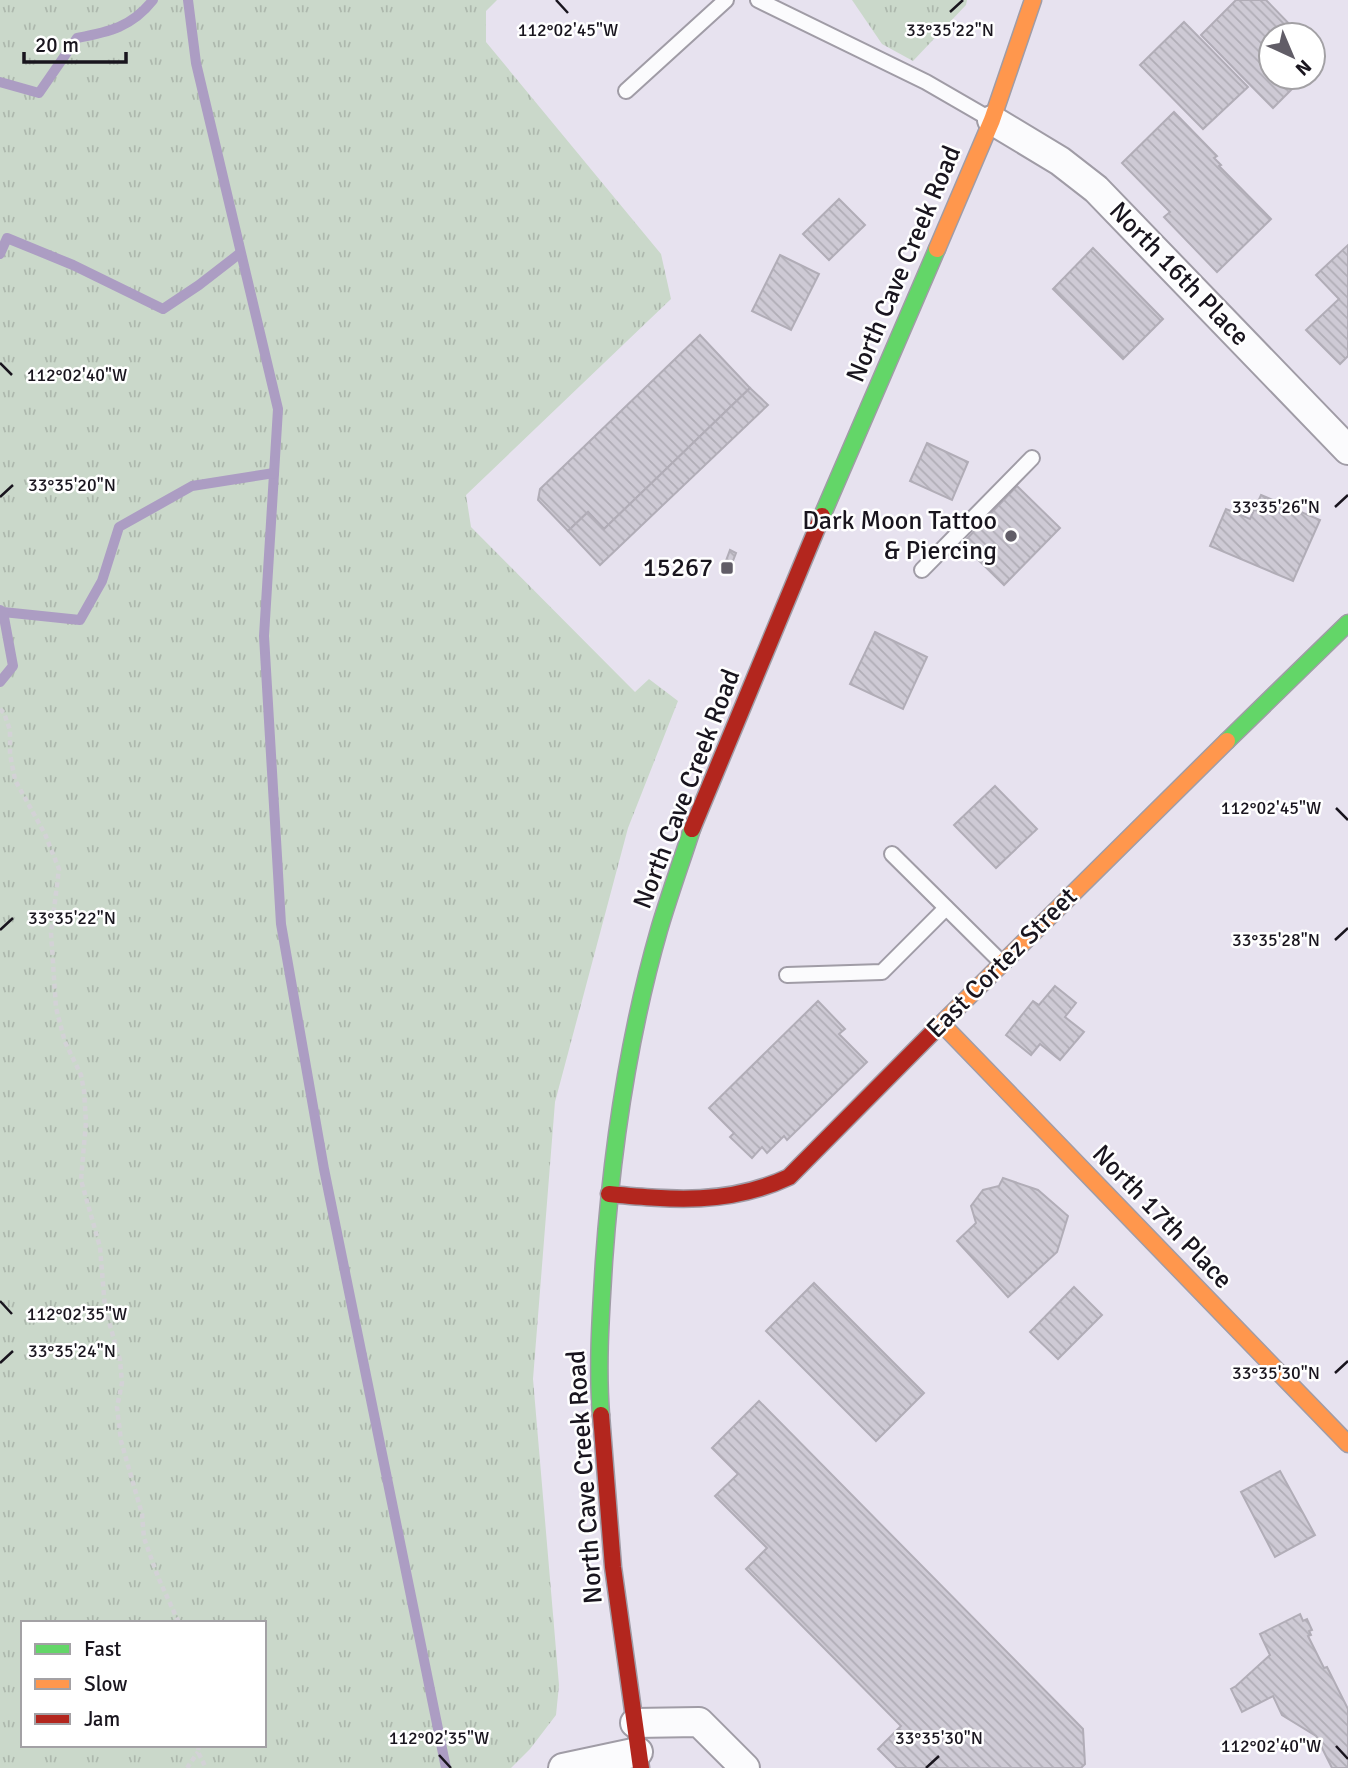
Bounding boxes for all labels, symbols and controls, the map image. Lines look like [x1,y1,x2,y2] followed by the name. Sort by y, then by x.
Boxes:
[518,19,618,41] text: 112°02'45"W
[906,19,994,41] text: 33°35'22"N
[24,21,126,65] scale bar
[1257,21,1327,91] north arrow
[35,32,79,58] text: 20 m
[1290,54,1316,81] text: N
[840,141,968,387] street label: North Cave Creek Road
[1102,195,1256,353] street label: North 16th Place
[27,364,127,386] text: 112°02'40"W
[28,474,116,496] text: 33°35'20"N
[1232,496,1320,518] text: 33°35'26"N
[802,505,997,567] place label: Dark Moon Tattoo & Piercing
[1003,528,1019,544] marker: Dark Moon Tattoo & Piercing
[643,552,713,584] place label: 15267
[719,560,735,576] marker: 15267
[627,665,747,913] street label: North Cave Creek Road
[1221,797,1321,819] text: 112°02'45"W
[920,881,1084,1045] street label: East Cortez Street
[28,907,116,929] text: 33°35'22"N
[1232,929,1320,951] text: 33°35'28"N
[1085,1138,1239,1296] street label: North 17th Place
[27,1303,127,1325] text: 112°02'35"W
[28,1340,116,1362] text: 33°35'24"N
[560,1349,610,1605] street label: North Cave Creek Road
[1232,1362,1320,1384] text: 33°35'30"N
[21,1621,266,1747] legend
[84,1636,121,1662] text: Fast
[84,1671,128,1697] text: Slow
[84,1706,120,1732] text: Jam
[389,1727,489,1749] text: 112°02'35"W
[895,1727,983,1749] text: 33°35'30"N
[1221,1735,1321,1757] text: 112°02'40"W

